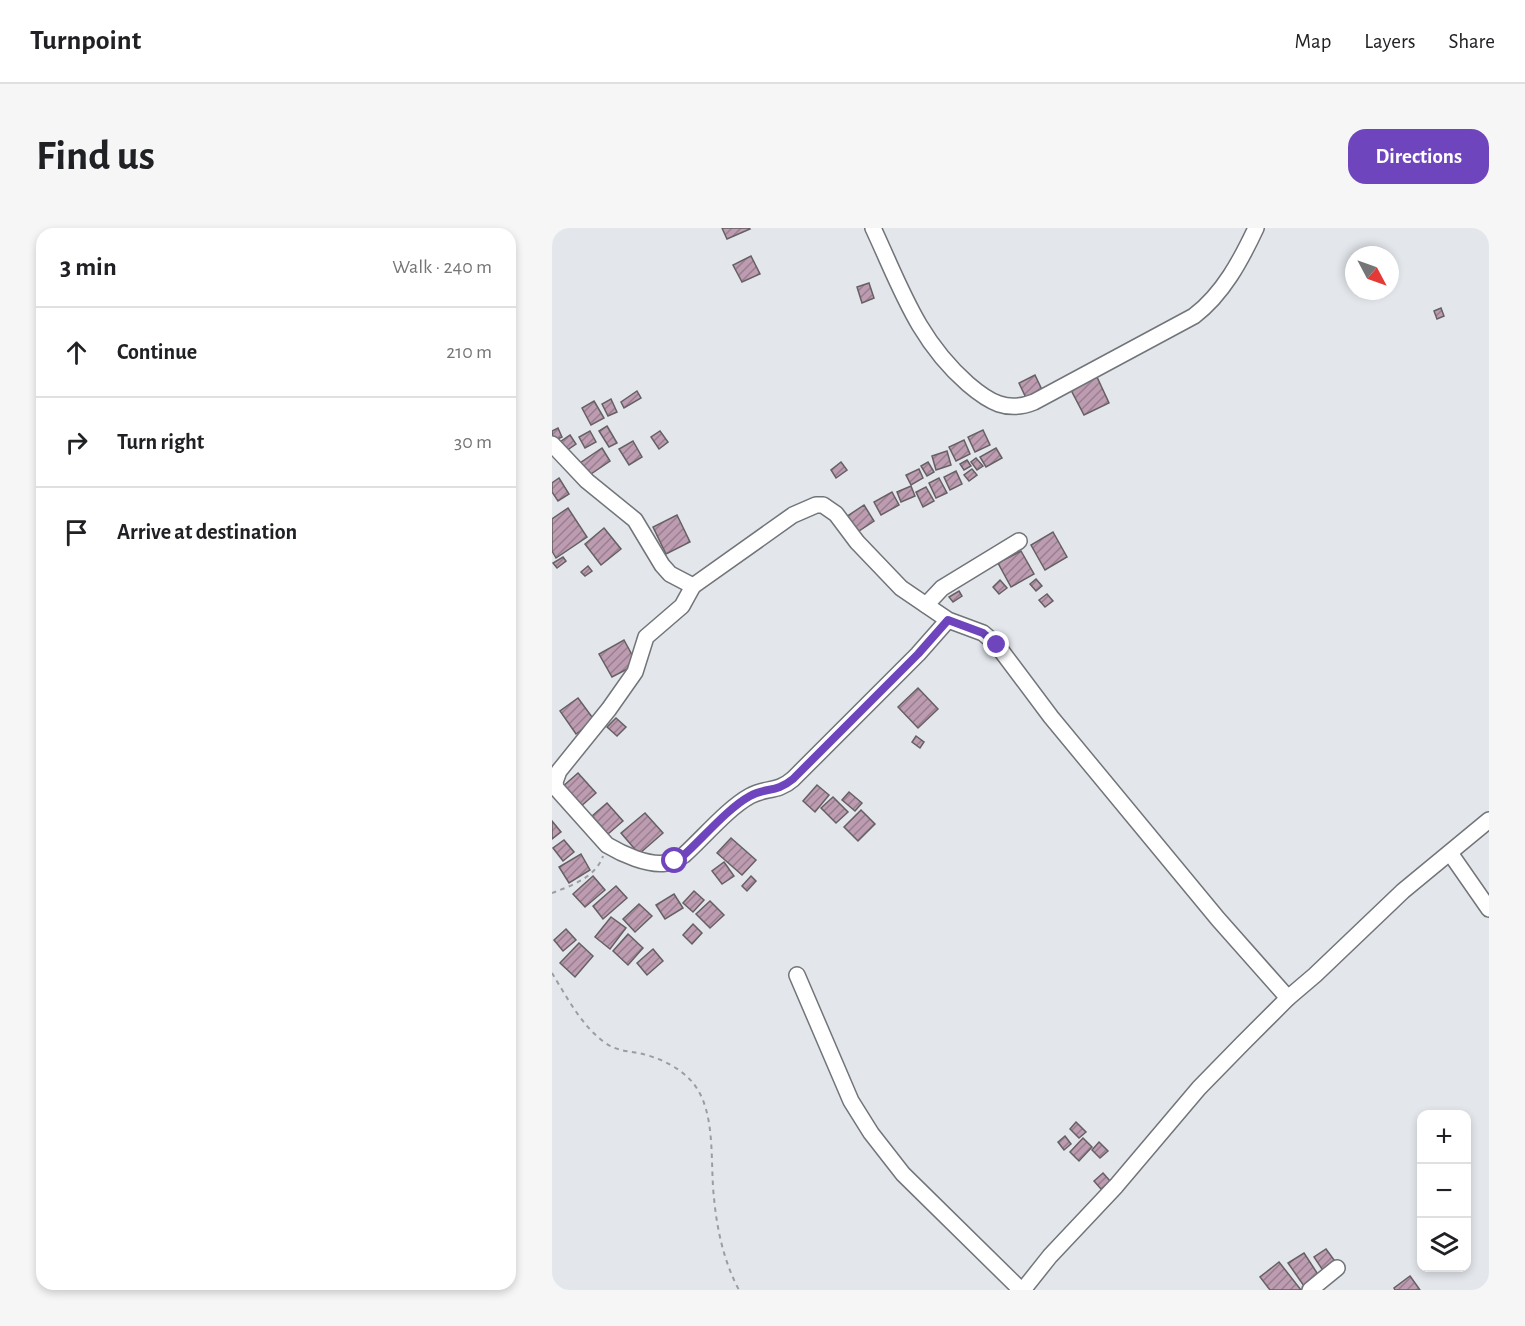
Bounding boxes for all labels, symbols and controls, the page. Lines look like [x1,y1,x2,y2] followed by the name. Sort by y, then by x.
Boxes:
[30,27,141,55] text: Turnpoint
[1295,31,1331,52] text: Map
[1364,31,1415,52] text: Layers
[1448,31,1495,52] text: Share
[1348,129,1489,184] button: Directions
[36,135,155,177] text: Find us
[1345,246,1399,300] north arrow
[60,254,117,280] text: 3 min
[392,257,492,277] text: Walk · 240 m
[60,336,93,369] icon: ahead
[117,341,197,363] text: Continue
[446,342,492,362] text: 210 m
[60,426,93,459] icon: right
[117,431,204,453] text: Turn right
[454,432,492,452] text: 30 m
[60,516,93,549] icon: arrive
[117,521,297,543] text: Arrive at destination
[983,631,1009,657] route end
[661,847,687,873] route start
[1417,1110,1471,1272] map controls
[1417,1110,1471,1164] button: +
[1417,1164,1471,1218] button: −
[1417,1218,1471,1272] button: layers

